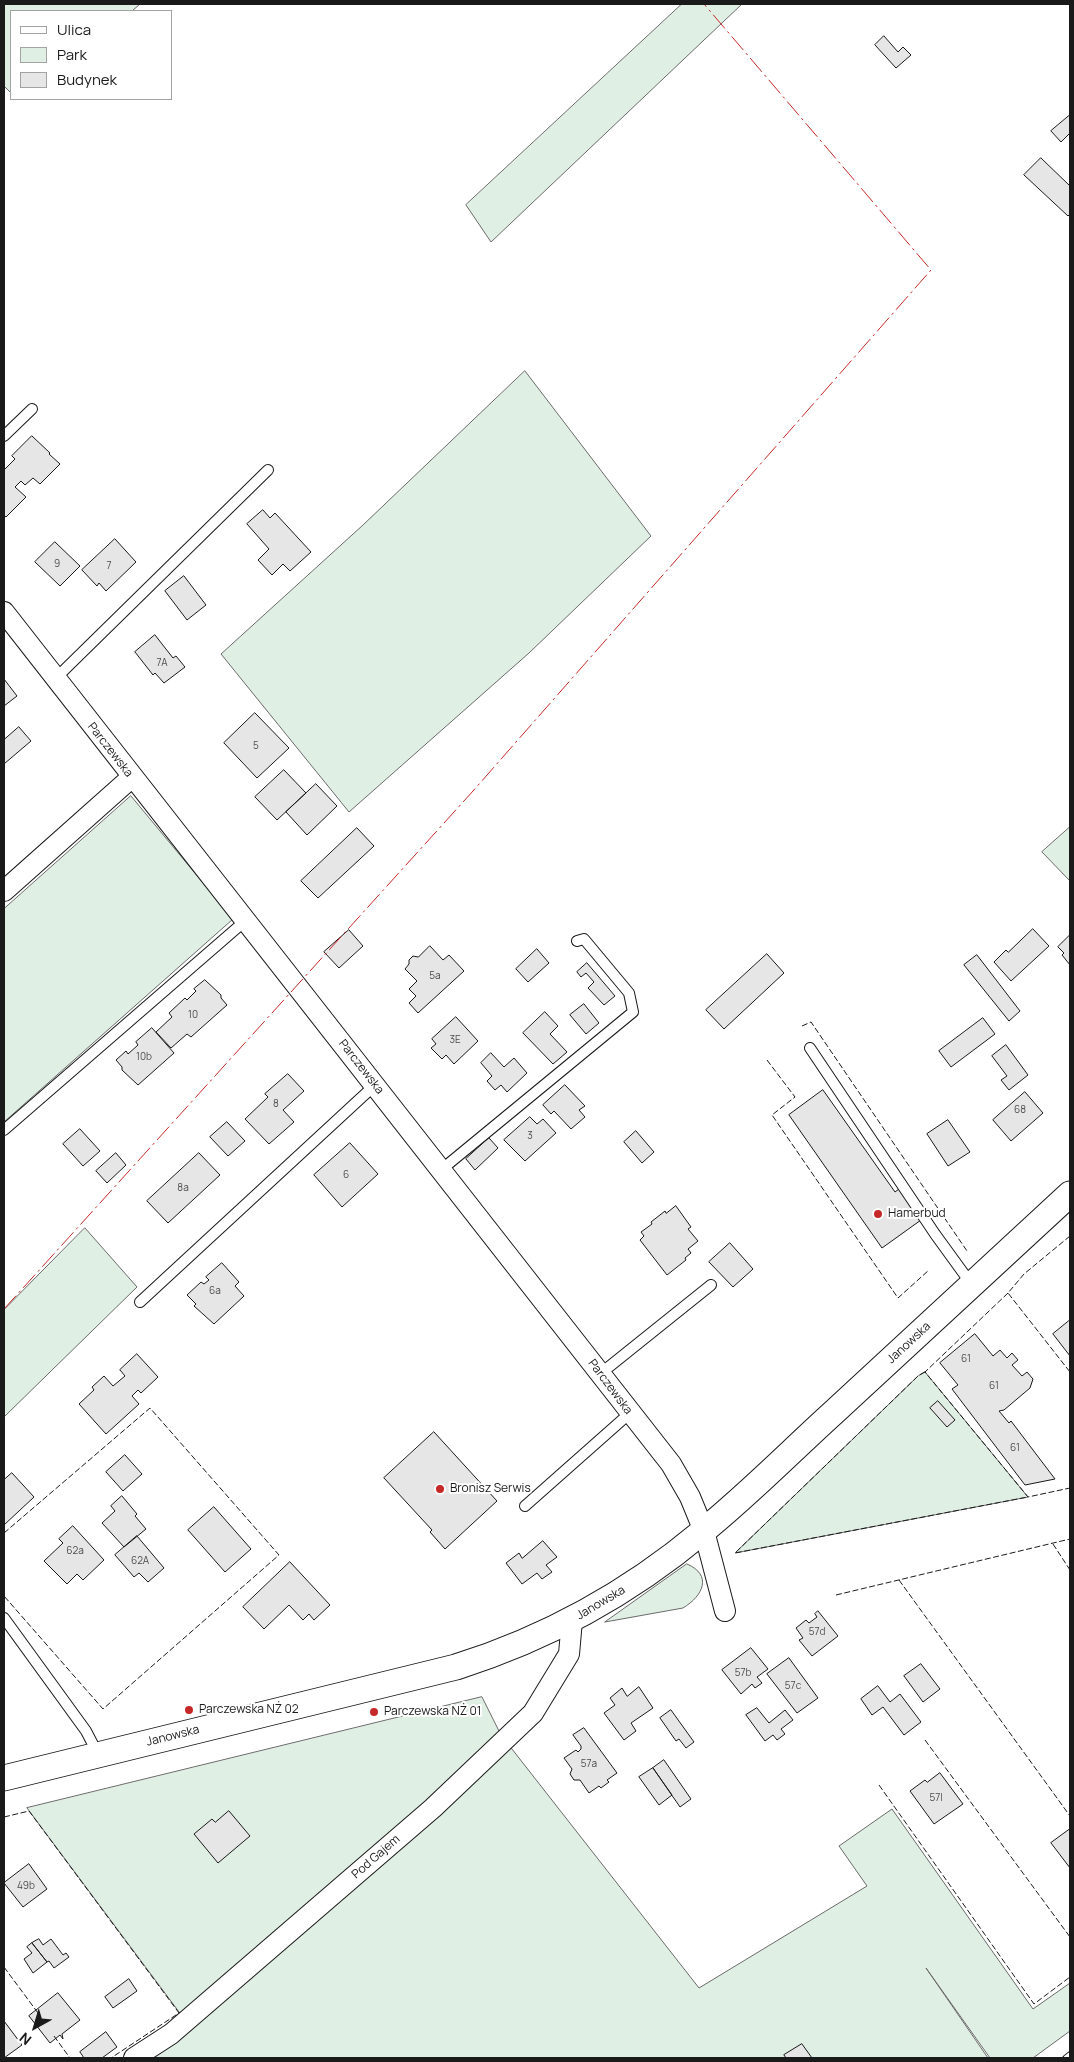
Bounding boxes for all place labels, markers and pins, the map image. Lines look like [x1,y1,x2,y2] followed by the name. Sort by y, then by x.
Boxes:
[888,1207,946,1221] place label: Hamerbud
[872,1208,884,1220] marker: Hamerbud
[450,1482,531,1496] place label: Bronisz Serwis
[434,1483,446,1495] marker: Bronisz Serwis
[199,1703,299,1717] place label: Parczewska NŻ 02
[183,1704,195,1716] marker: Parczewska NŻ 02
[384,1705,481,1719] place label: Parczewska NŻ 01
[368,1706,380,1718] marker: Parczewska NŻ 01

